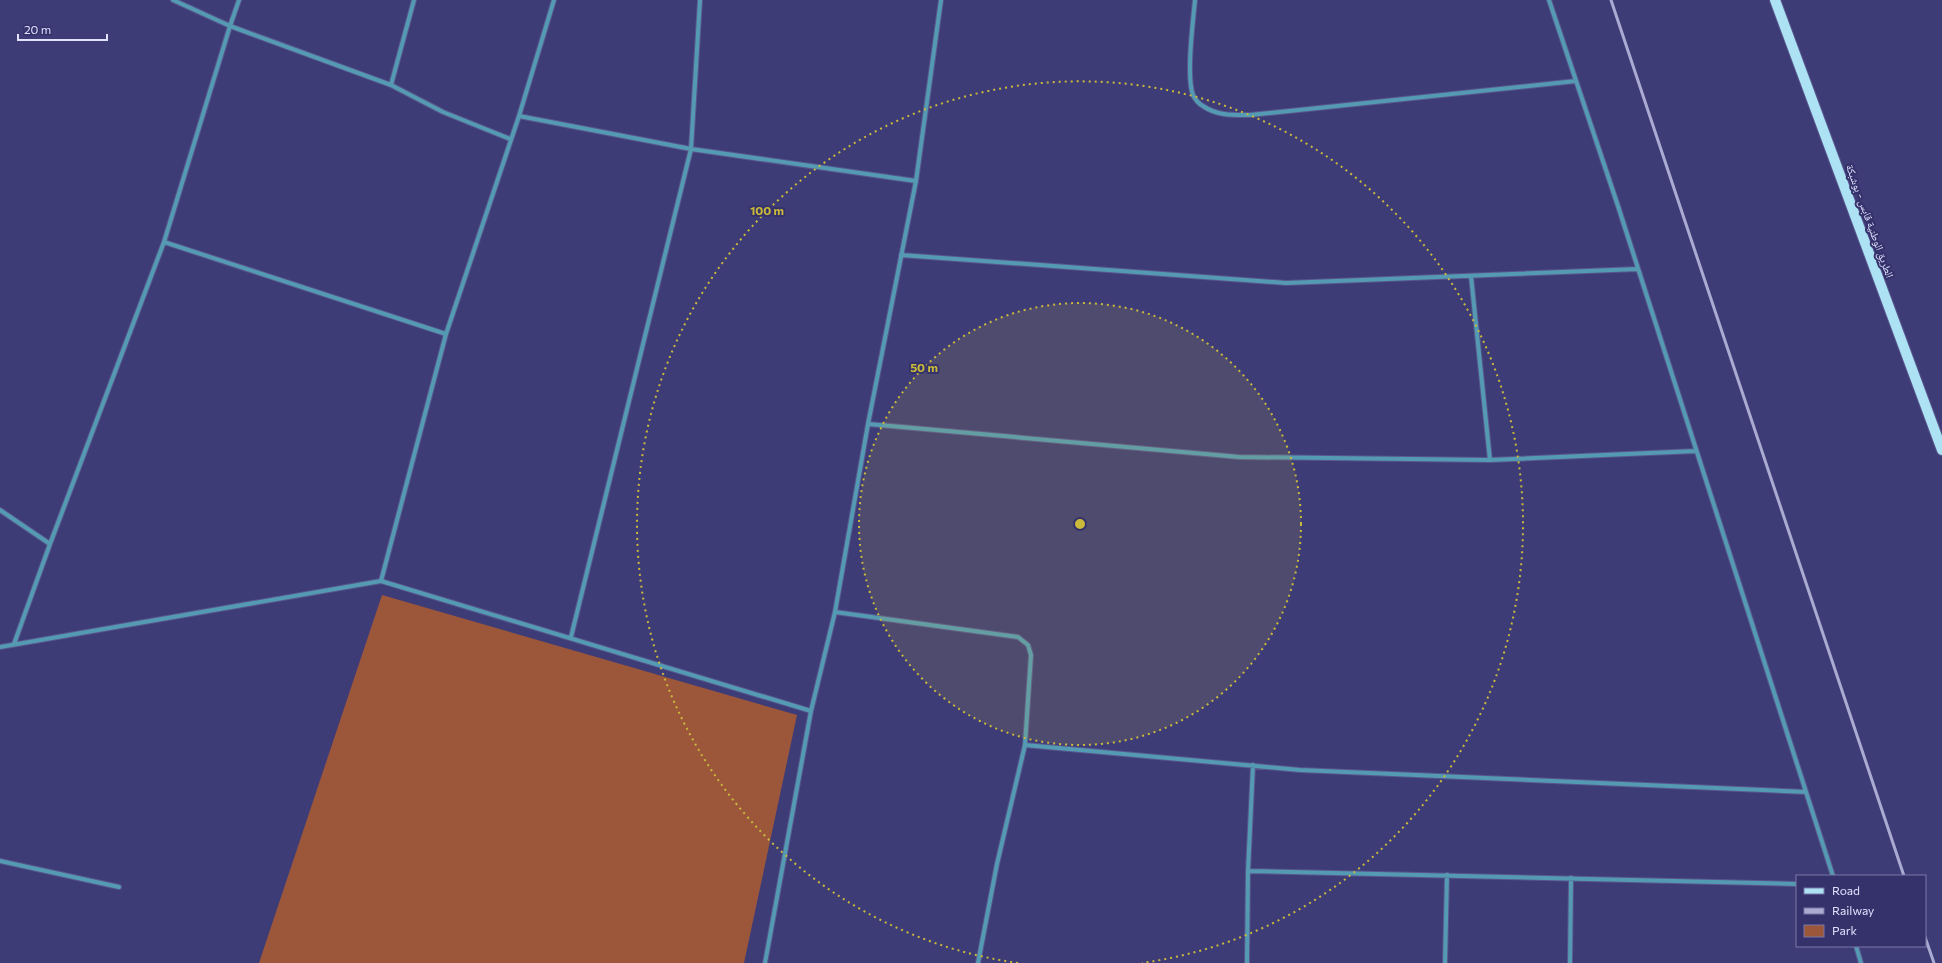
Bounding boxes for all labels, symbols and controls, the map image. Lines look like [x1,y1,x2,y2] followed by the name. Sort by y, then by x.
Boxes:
[18,16,107,42] scale bar
[24,22,51,36] text: 20 m
[1843,162,1897,280] street label: الطريق الوطنية قابس - بوشبكة
[750,203,784,217] text: 100 m
[910,360,938,374] text: 50 m
[1073,517,1087,531] centre of rings
[1796,875,1926,947] legend
[1832,883,1860,897] text: Road
[1832,903,1874,917] text: Railway
[1832,923,1858,937] text: Park

